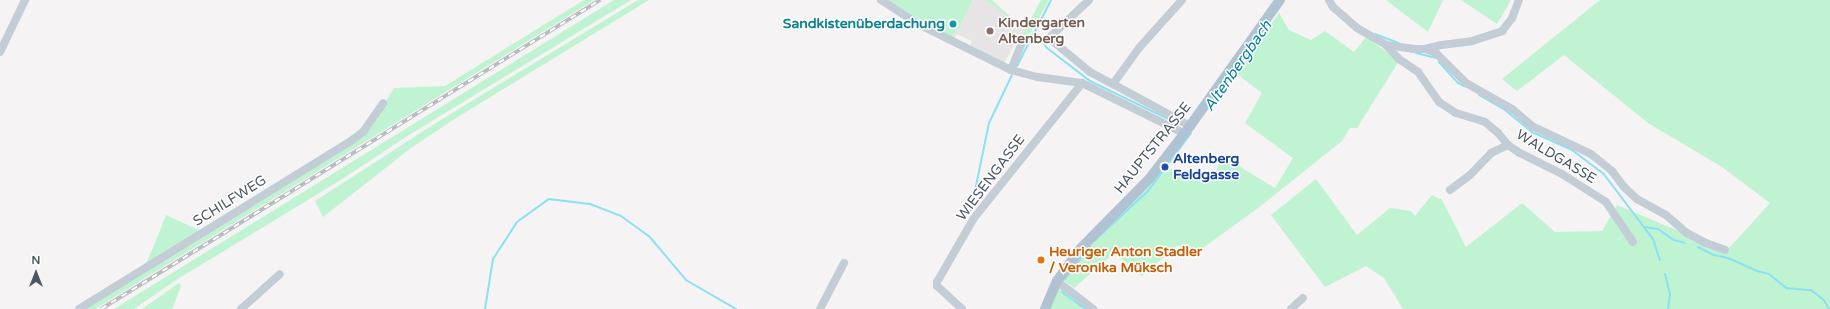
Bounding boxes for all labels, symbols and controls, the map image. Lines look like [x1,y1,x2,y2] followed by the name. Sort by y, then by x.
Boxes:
[998,15,1085,48] place label: Kindergarten Altenberg
[783,16,945,32] place label: Sandkistenüberdachung
[1200,17,1276,115] water label: Altenbergbach
[948,19,958,29] marker: Sandkistenüberdachung
[985,26,995,36] marker: Kindergarten Altenberg
[1111,99,1195,197] street label: HAUPTSTRASSE
[1513,127,1599,187] street label: WALDGASSE
[953,132,1029,224] street label: WIESENGASSE
[1173,151,1239,184] place label: Altenberg Feldgasse
[1160,162,1170,172] marker: Altenberg Feldgasse
[190,172,270,230] street label: SCHILFWEG
[1049,244,1202,276] place label: Heuriger Anton Stadler / Veronika Müksch
[16,253,56,293] north arrow
[32,254,40,267] text: N
[1036,255,1046,265] marker: Heuriger Anton Stadler / Veronika Müksch

